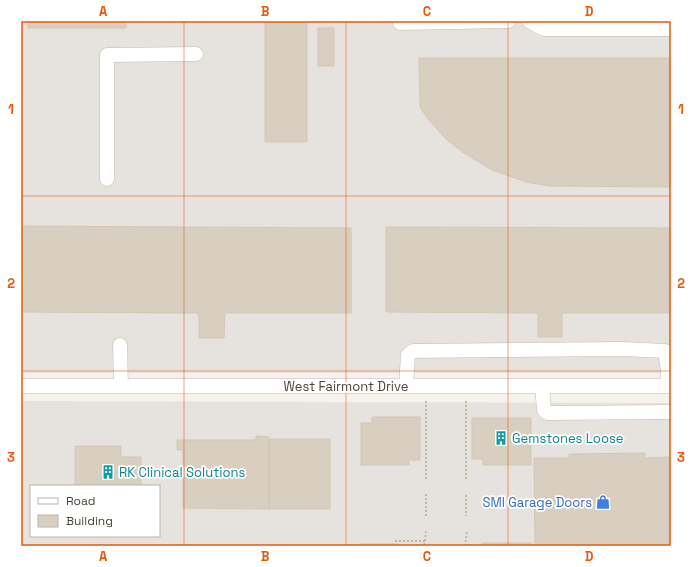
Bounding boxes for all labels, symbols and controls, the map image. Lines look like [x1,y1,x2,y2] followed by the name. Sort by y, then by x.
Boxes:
[99,3,108,20] text: A
[261,3,270,20] text: B
[423,3,431,20] text: C
[585,3,594,20] text: D
[8,101,14,118] text: 1
[678,101,684,118] text: 1
[7,275,15,292] text: 2
[677,275,685,292] text: 2
[284,378,408,395] street label: West Fairmont Drive
[493,430,509,446] building icon: Gemstones Loose
[512,430,623,447] place label: Gemstones Loose
[7,449,15,466] text: 3
[677,449,685,466] text: 3
[100,464,116,480] building icon: RK Clinical Solutions
[119,464,245,481] place label: RK Clinical Solutions
[30,485,160,537] legend
[66,493,95,509] text: Road
[483,494,592,511] place label: SMI Garage Doors
[595,494,611,510] shop icon: SMI Garage Doors
[66,513,113,529] text: Building
[99,548,108,565] text: A
[261,548,270,565] text: B
[423,548,431,565] text: C
[585,548,594,565] text: D

